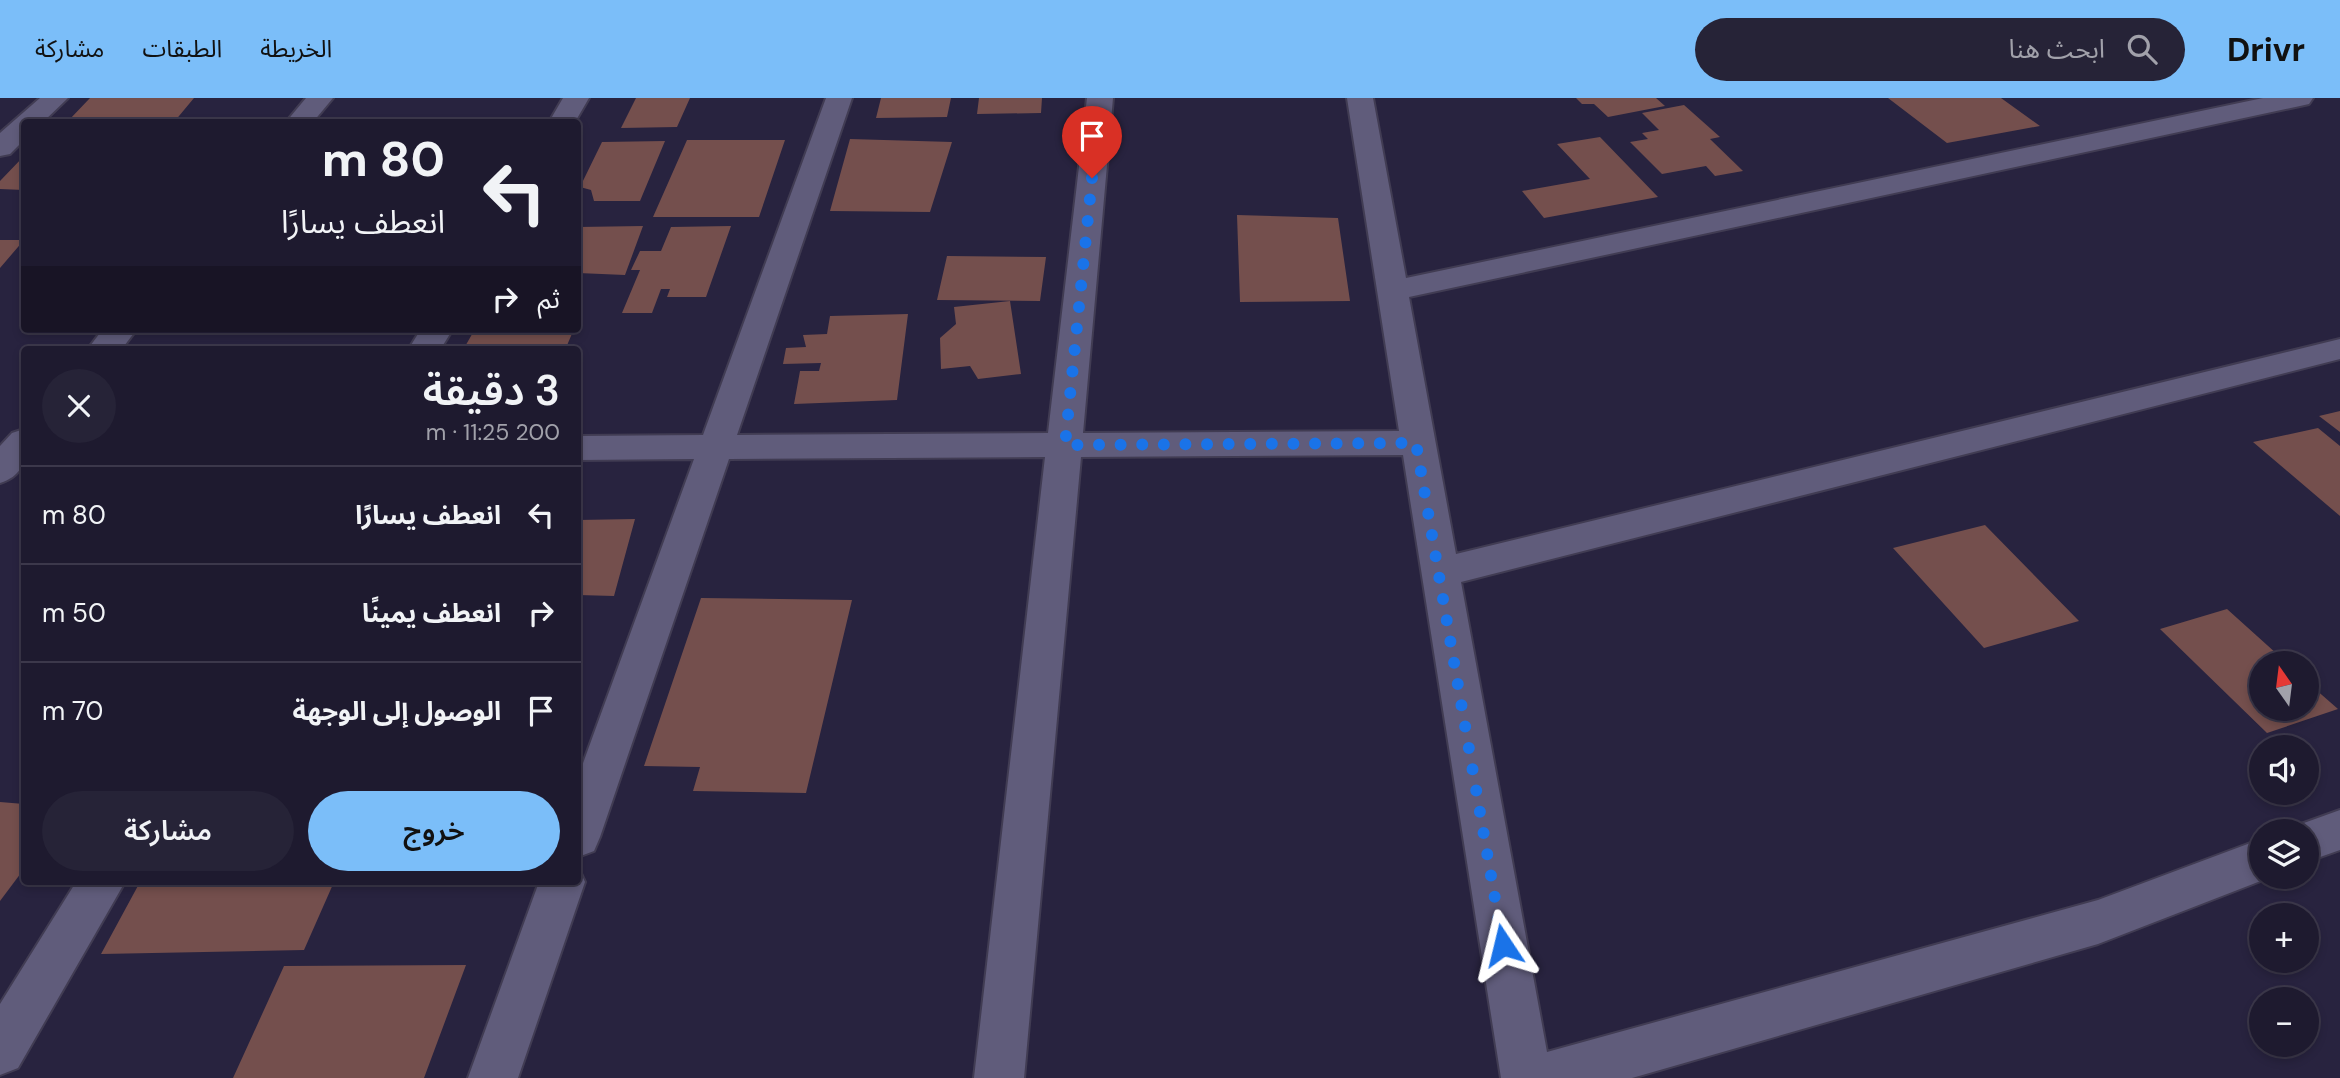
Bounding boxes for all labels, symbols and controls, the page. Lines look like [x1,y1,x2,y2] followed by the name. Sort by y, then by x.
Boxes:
[1695,18,2185,81] search box
[2227,28,2305,71] text: Drivr
[2123,30,2161,68] icon: search
[2008,32,2105,66] text: ابحث هنا
[35,33,104,64] text: مشاركة
[142,33,222,64] text: الطبقات
[260,33,332,64] text: الخريطة
[1062,106,1122,178] pin
[1073,117,1111,155] icon: arrive
[322,127,445,191] text: 80 m
[469,147,560,238] icon: left
[281,201,445,243] text: انعطف يسارًا
[486,280,524,318] icon: right
[538,282,560,316] text: ثم
[423,363,560,418] text: 3 دقيقة
[42,369,116,443] button: close
[426,417,560,447] text: 200 m · 11:25
[522,496,560,534] icon: left
[42,498,106,532] text: 80 m
[355,498,501,532] text: انعطف يسارًا
[522,594,560,632] icon: right
[42,596,106,630] text: 50 m
[362,596,501,630] text: انعطف يمينًا
[2249,651,2319,721] north arrow
[2249,651,2319,1057] map controls
[522,692,560,730] icon: arrive
[42,694,103,728] text: 70 m
[292,694,501,728] text: الوصول إلى الوجهة
[2249,735,2319,805] button: sound
[42,791,294,871] button: مشاركة
[308,791,560,871] button: خروج
[2249,819,2319,889] button: layers
[2249,903,2319,973] button: +
[1466,908,1540,982] position arrow
[2249,987,2319,1057] button: −

